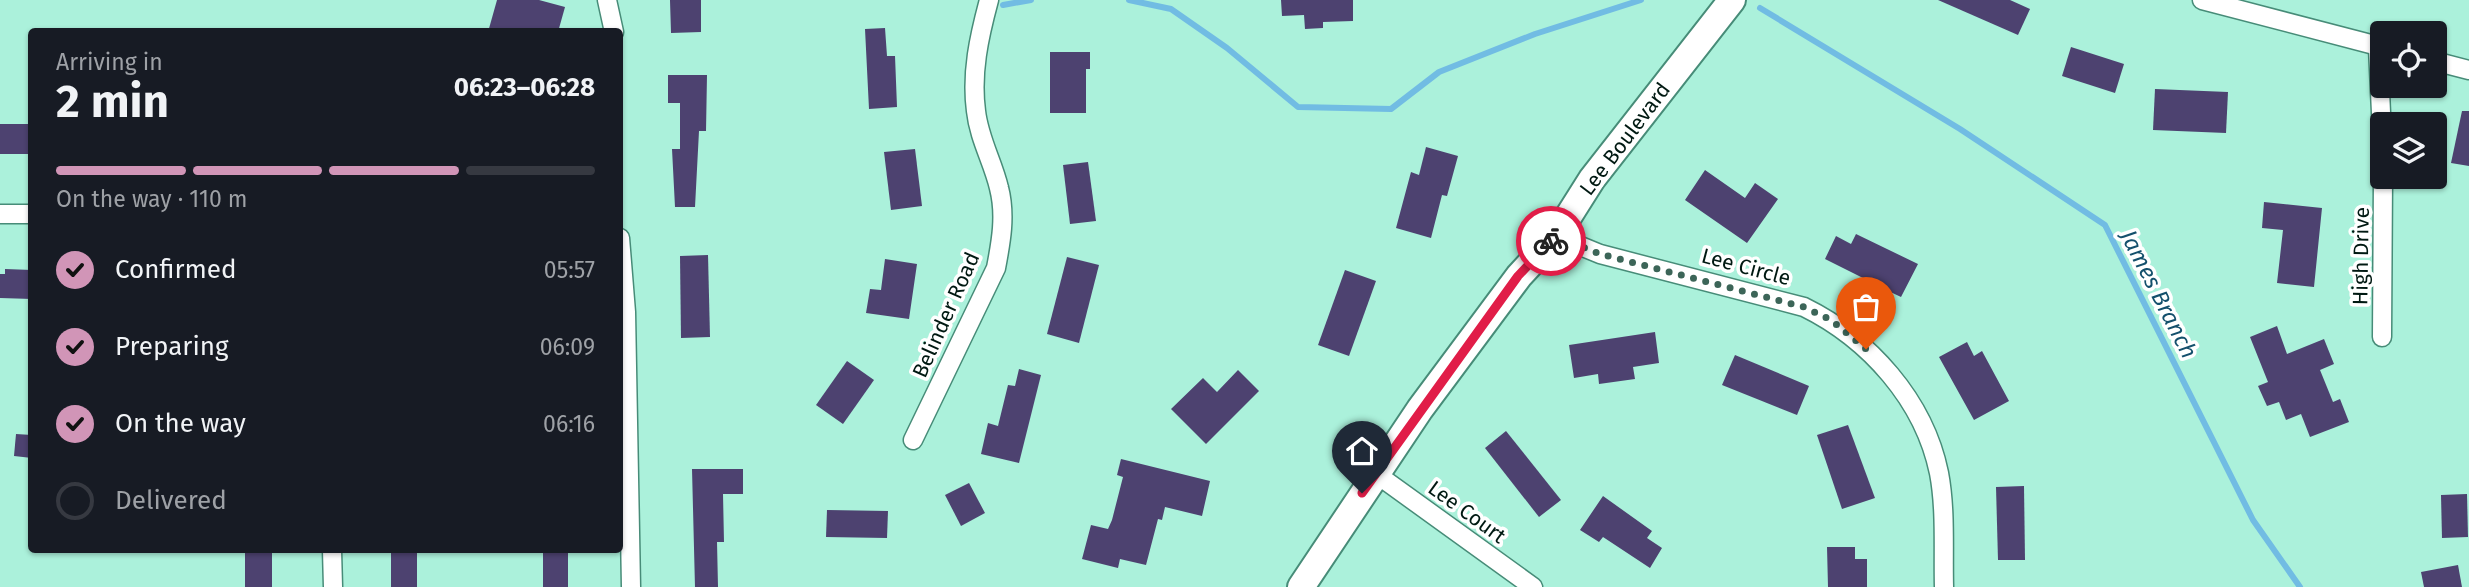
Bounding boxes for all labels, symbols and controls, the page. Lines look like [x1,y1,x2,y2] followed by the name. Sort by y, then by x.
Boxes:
[2370,21,2447,189] map controls
[2370,21,2447,98] button: locate
[56,48,163,76] text: Arriving in
[454,72,595,103] text: 06:23–06:28
[56,74,169,129] text: 2 min
[1574,77,1676,201] street label: Lee Boulevard
[2370,112,2447,189] button: layers
[56,185,248,213] text: On the way · 110 m
[1516,206,1586,276] courier
[2347,207,2375,305] street label: High Drive
[1532,222,1570,260] icon: bike
[2114,223,2203,363] water label: James Branch
[1699,243,1793,291] street label: Lee Circle
[907,248,985,382] street label: Belinder Road
[56,251,94,289] icon: check
[115,254,236,285] text: Confirmed
[544,256,595,284] text: 05:57
[1836,277,1896,349] pin
[1847,288,1885,326] icon: bag
[56,328,94,366] icon: check
[115,331,228,362] text: Preparing
[540,333,595,361] text: 06:09
[56,405,94,443] icon: check
[115,408,246,439] text: On the way
[543,410,595,438] text: 06:16
[1332,421,1392,493] pin
[1343,432,1381,470] icon: home
[1423,475,1511,549] street label: Lee Court
[115,485,227,516] text: Delivered

